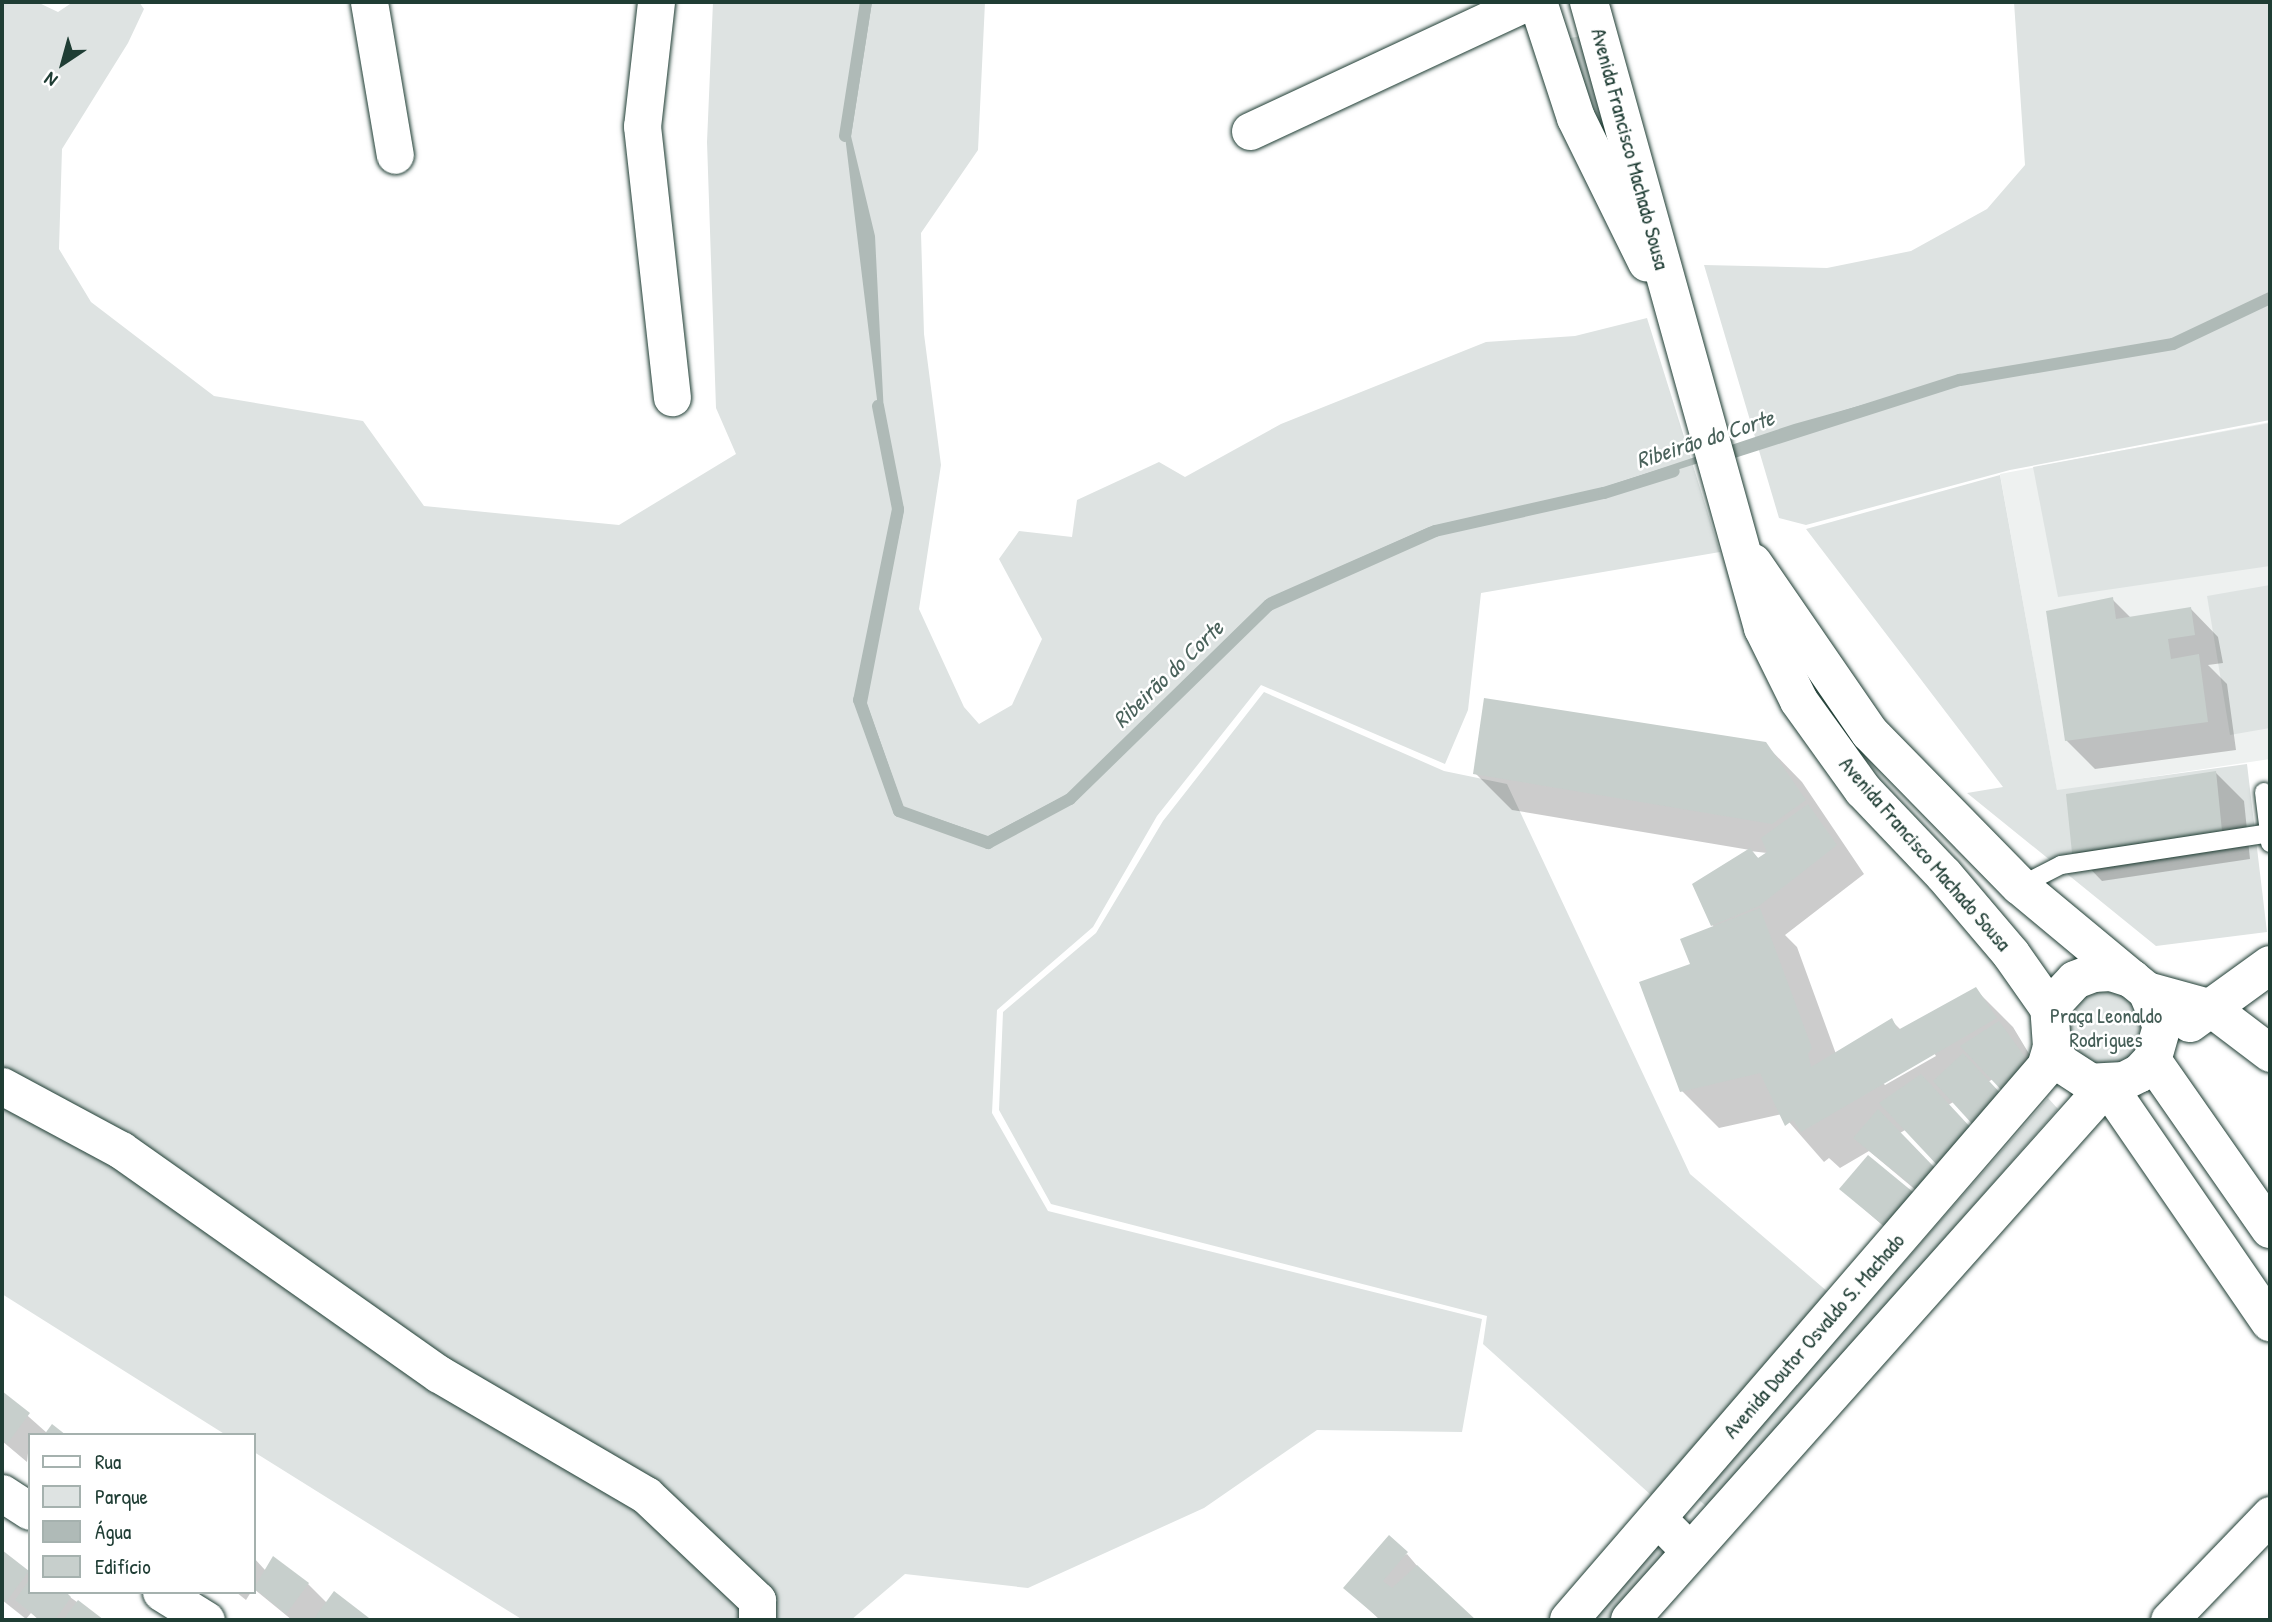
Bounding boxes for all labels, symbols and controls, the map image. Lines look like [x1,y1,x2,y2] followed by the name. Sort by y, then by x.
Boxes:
[1586,26,1674,272] street label: Avenida Francisco Machado Sousa
[28,28,98,98] north arrow
[39,67,62,93] text: N
[1633,404,1777,474] water label: Ribeirão do Corte
[1107,614,1229,734] water label: Ribeirão do Corte
[1834,752,2016,956] street label: Avenida Francisco Machado Sousa
[2050,1003,2162,1053] park label: Praça Leonaldo Rodrigues
[1718,1229,1910,1443] street label: Avenida Doutor Osvaldo S. Machado
[28,1433,256,1594] legend
[95,1447,121,1476] text: Rua
[95,1482,148,1511] text: Parque
[95,1517,131,1546] text: Água
[95,1552,151,1581] text: Edifício

